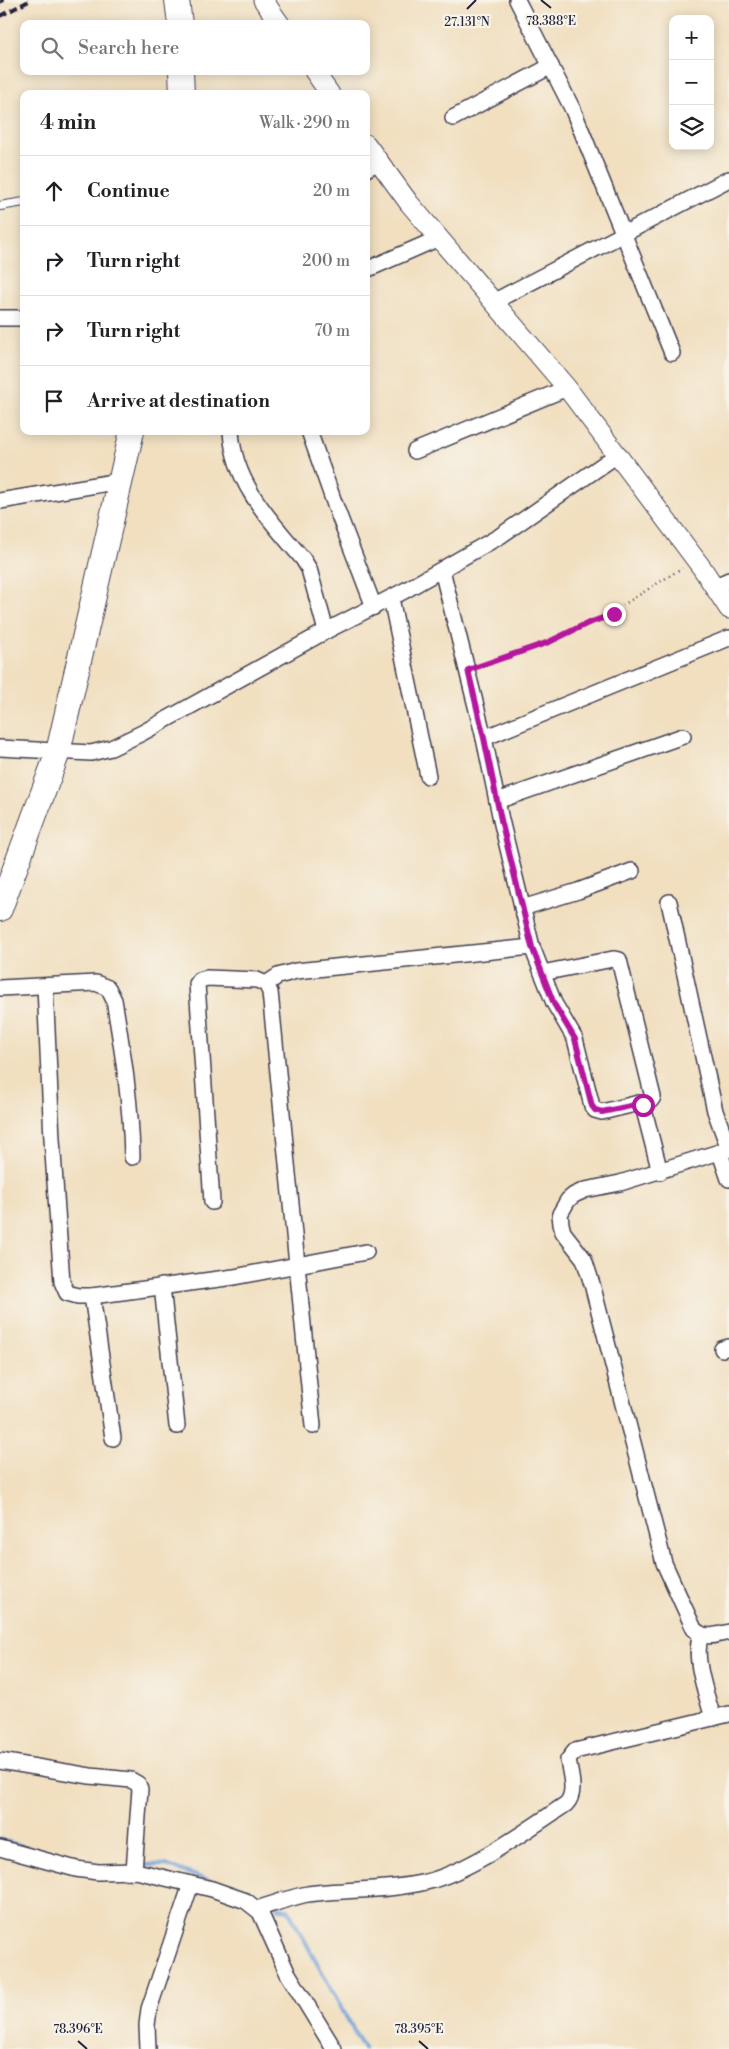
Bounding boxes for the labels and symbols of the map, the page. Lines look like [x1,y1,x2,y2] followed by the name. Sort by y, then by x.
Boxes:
[526,14,576,29] text: 78.388°E
[444,15,490,30] text: 27.131°N
[603,603,626,626] route end
[632,1094,655,1117] route start
[53,2022,103,2037] text: 78.396°E
[394,2022,444,2037] text: 78.395°E

